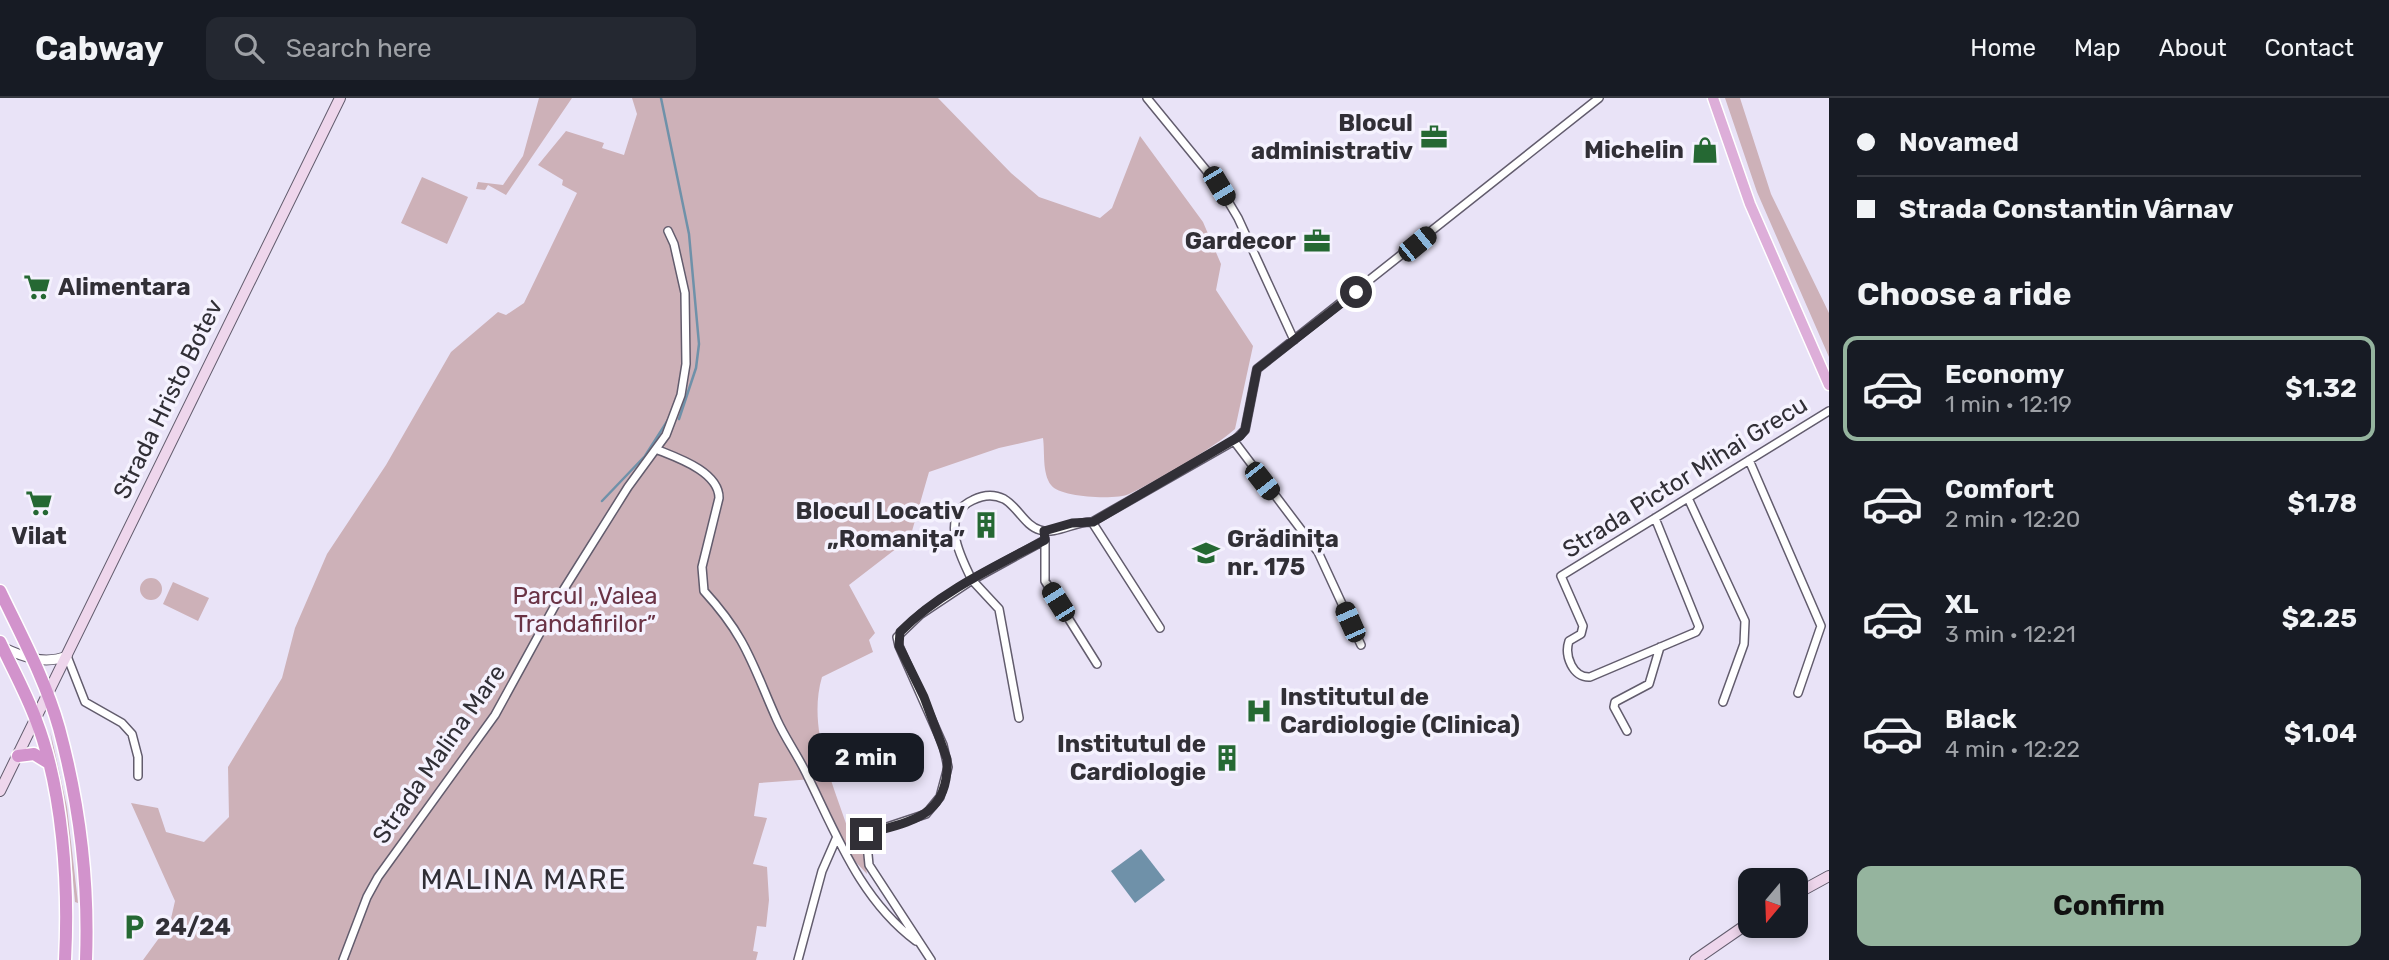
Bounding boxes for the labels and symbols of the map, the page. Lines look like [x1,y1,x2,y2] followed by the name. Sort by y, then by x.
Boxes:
[1251,109,1413,165] place label: Blocul administrativ
[1419,122,1449,152] office icon: Blocul administrativ
[1690,135,1720,165] shop icon: Michelin
[1584,136,1684,164] place label: Michelin
[1200,163,1239,209] car
[1395,223,1440,265] car
[1302,226,1332,256] office icon: Gardecor
[1185,227,1296,255] place label: Gardecor
[22,272,52,302] supermarket icon: Alimentara
[58,273,191,301] place label: Alimentara
[1340,276,1372,308] route start
[108,295,228,503] street label: Strada Hristo Botev
[1558,390,1812,564] street label: Strada Pictor Mihai Grecu
[1241,458,1284,504] car
[24,488,54,518] supermarket icon: Vilat
[796,497,965,553] place label: Blocul Locativ „Romanița”
[971,510,1001,540] building icon: Blocul Locativ „Romanița”
[11,522,67,550] place label: Vilat
[1227,525,1339,581] place label: Grădinița nr. 175
[1191,538,1221,568] school or university icon: Grădinița nr. 175
[1038,579,1079,625] car
[512,582,658,638] park label: Parcul „Valea Trandafirilor”
[1332,599,1369,645] car
[367,659,511,849] street label: Strada Malina Mare
[1280,683,1520,739] place label: Institutul de Cardiologie (Clinica)
[1244,696,1274,726] hospital icon: Institutul de Cardiologie (Clinica)
[1057,730,1206,786] place label: Institutul de Cardiologie
[808,732,924,782] callout: 2 min
[1212,743,1242,773] building icon: Institutul de Cardiologie
[850,818,882,850] route end
[420,863,628,896] district label: MALINA MARE
[1738,868,1808,938] north arrow
[119,912,149,942] parking icon: 24/24
[155,913,231,941] place label: 24/24

